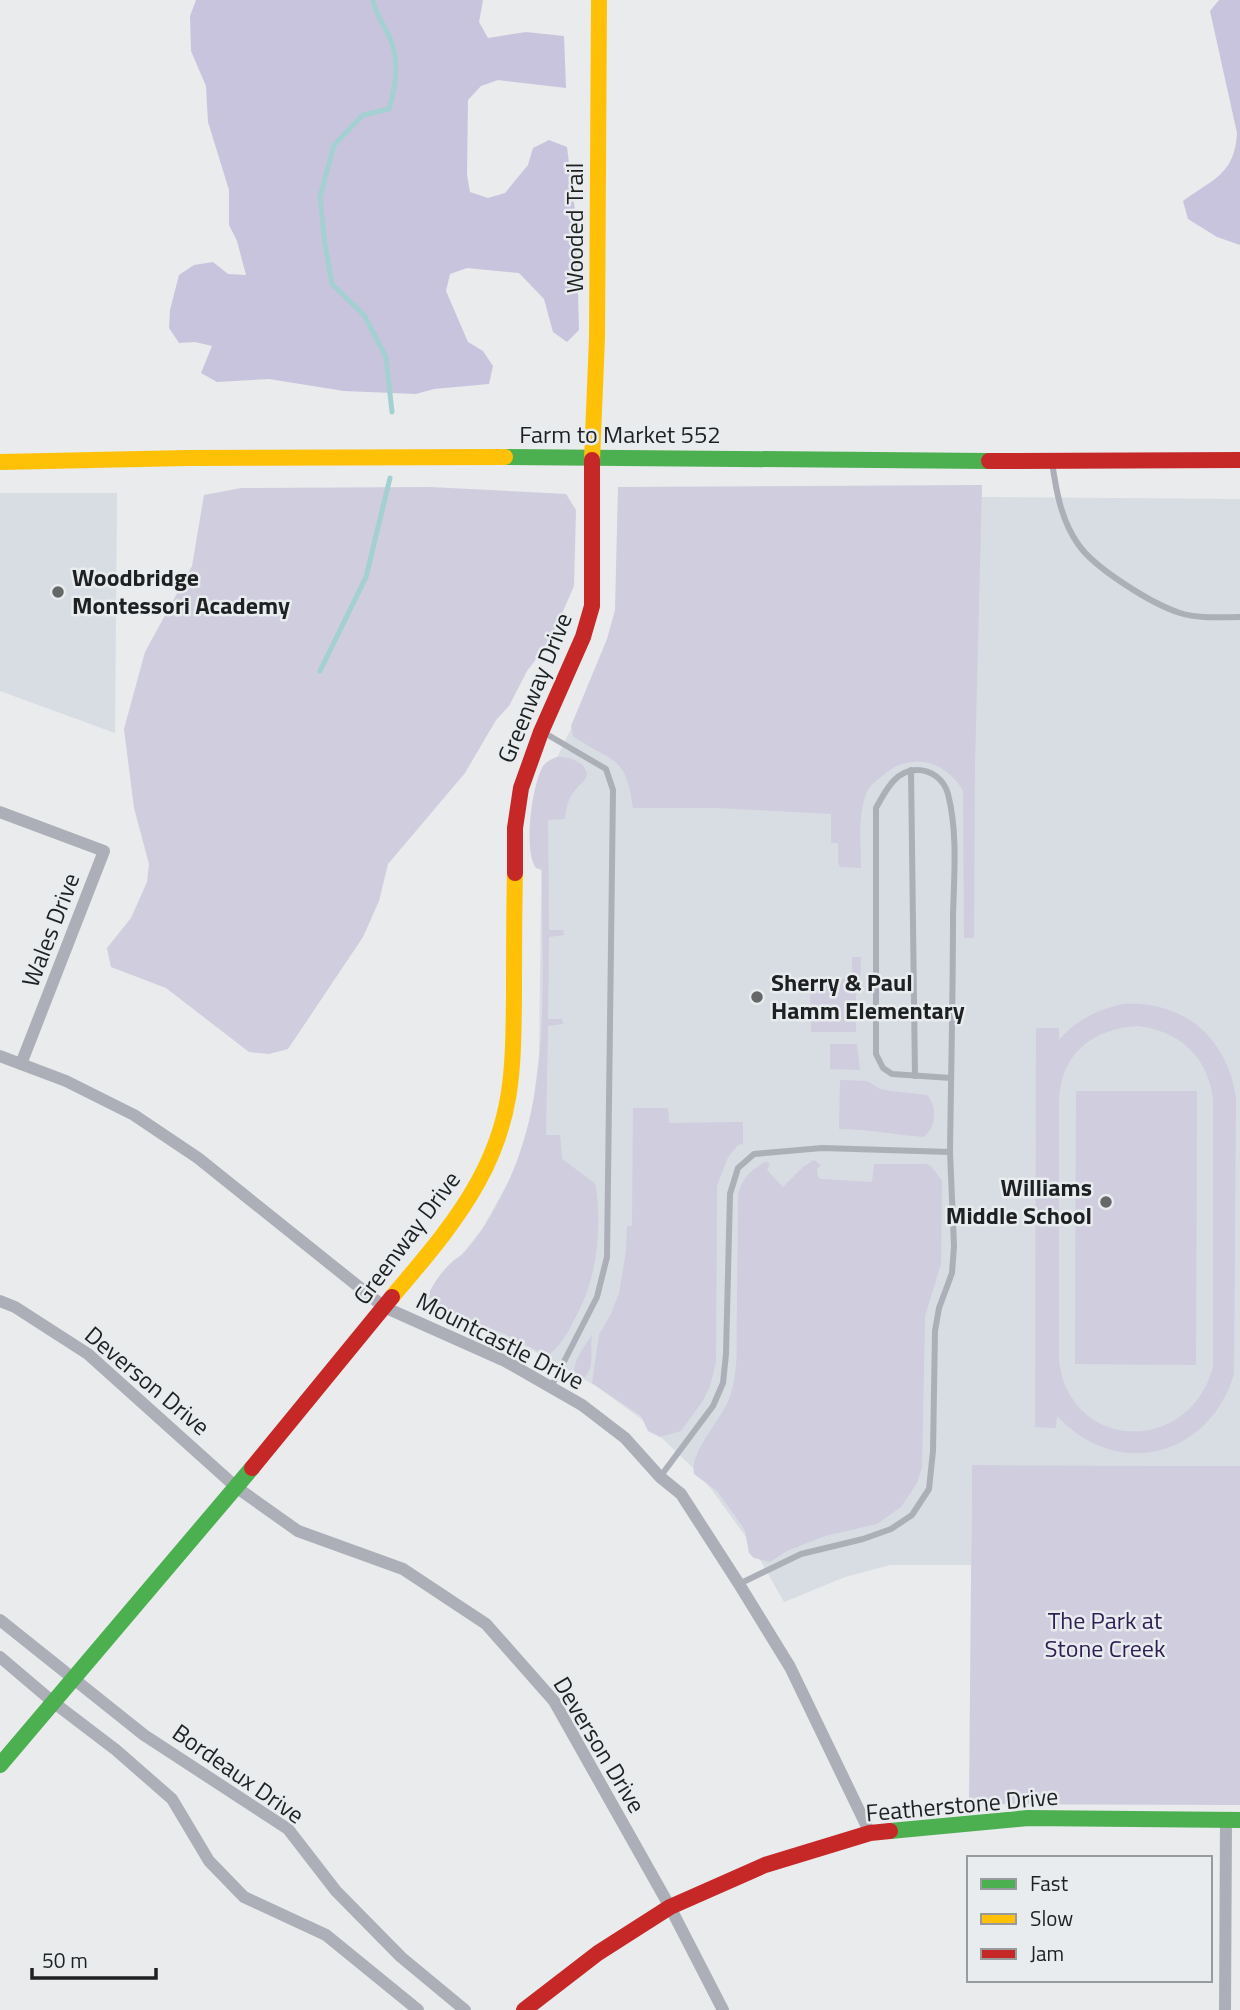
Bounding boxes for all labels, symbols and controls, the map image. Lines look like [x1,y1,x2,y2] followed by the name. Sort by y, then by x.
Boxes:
[556,163,592,293] street label: Wooded Trail
[519,416,721,452] street label: Farm to Market 552
[72,559,290,623] place label: Woodbridge Montessori Academy
[50,584,66,600] marker: Woodbridge Montessori Academy
[488,607,581,768] street label: Greenway Drive
[12,867,88,992] street label: Wales Drive
[771,964,965,1028] place label: Sherry & Paul Hamm Elementary
[749,989,765,1005] marker: Sherry & Paul Hamm Elementary
[344,1163,469,1312] street label: Greenway Drive
[946,1169,1092,1233] place label: Williams Middle School
[1098,1194,1114,1210] marker: Williams Middle School
[410,1282,591,1398] street label: Mountcastle Drive
[77,1317,218,1443] street label: Deverson Drive
[1045,1602,1166,1666] park label: The Park at Stone Creek
[545,1669,655,1820] street label: Deverson Drive
[165,1714,312,1832] street label: Bordeaux Drive
[864,1778,1060,1830] street label: Featherstone Drive
[967,1856,1212,1982] legend
[1030,1867,1069,1899] text: Fast
[1030,1902,1073,1934] text: Slow
[32,1937,156,1981] scale bar
[1030,1937,1064,1969] text: Jam
[42,1944,88,1976] text: 50 m

